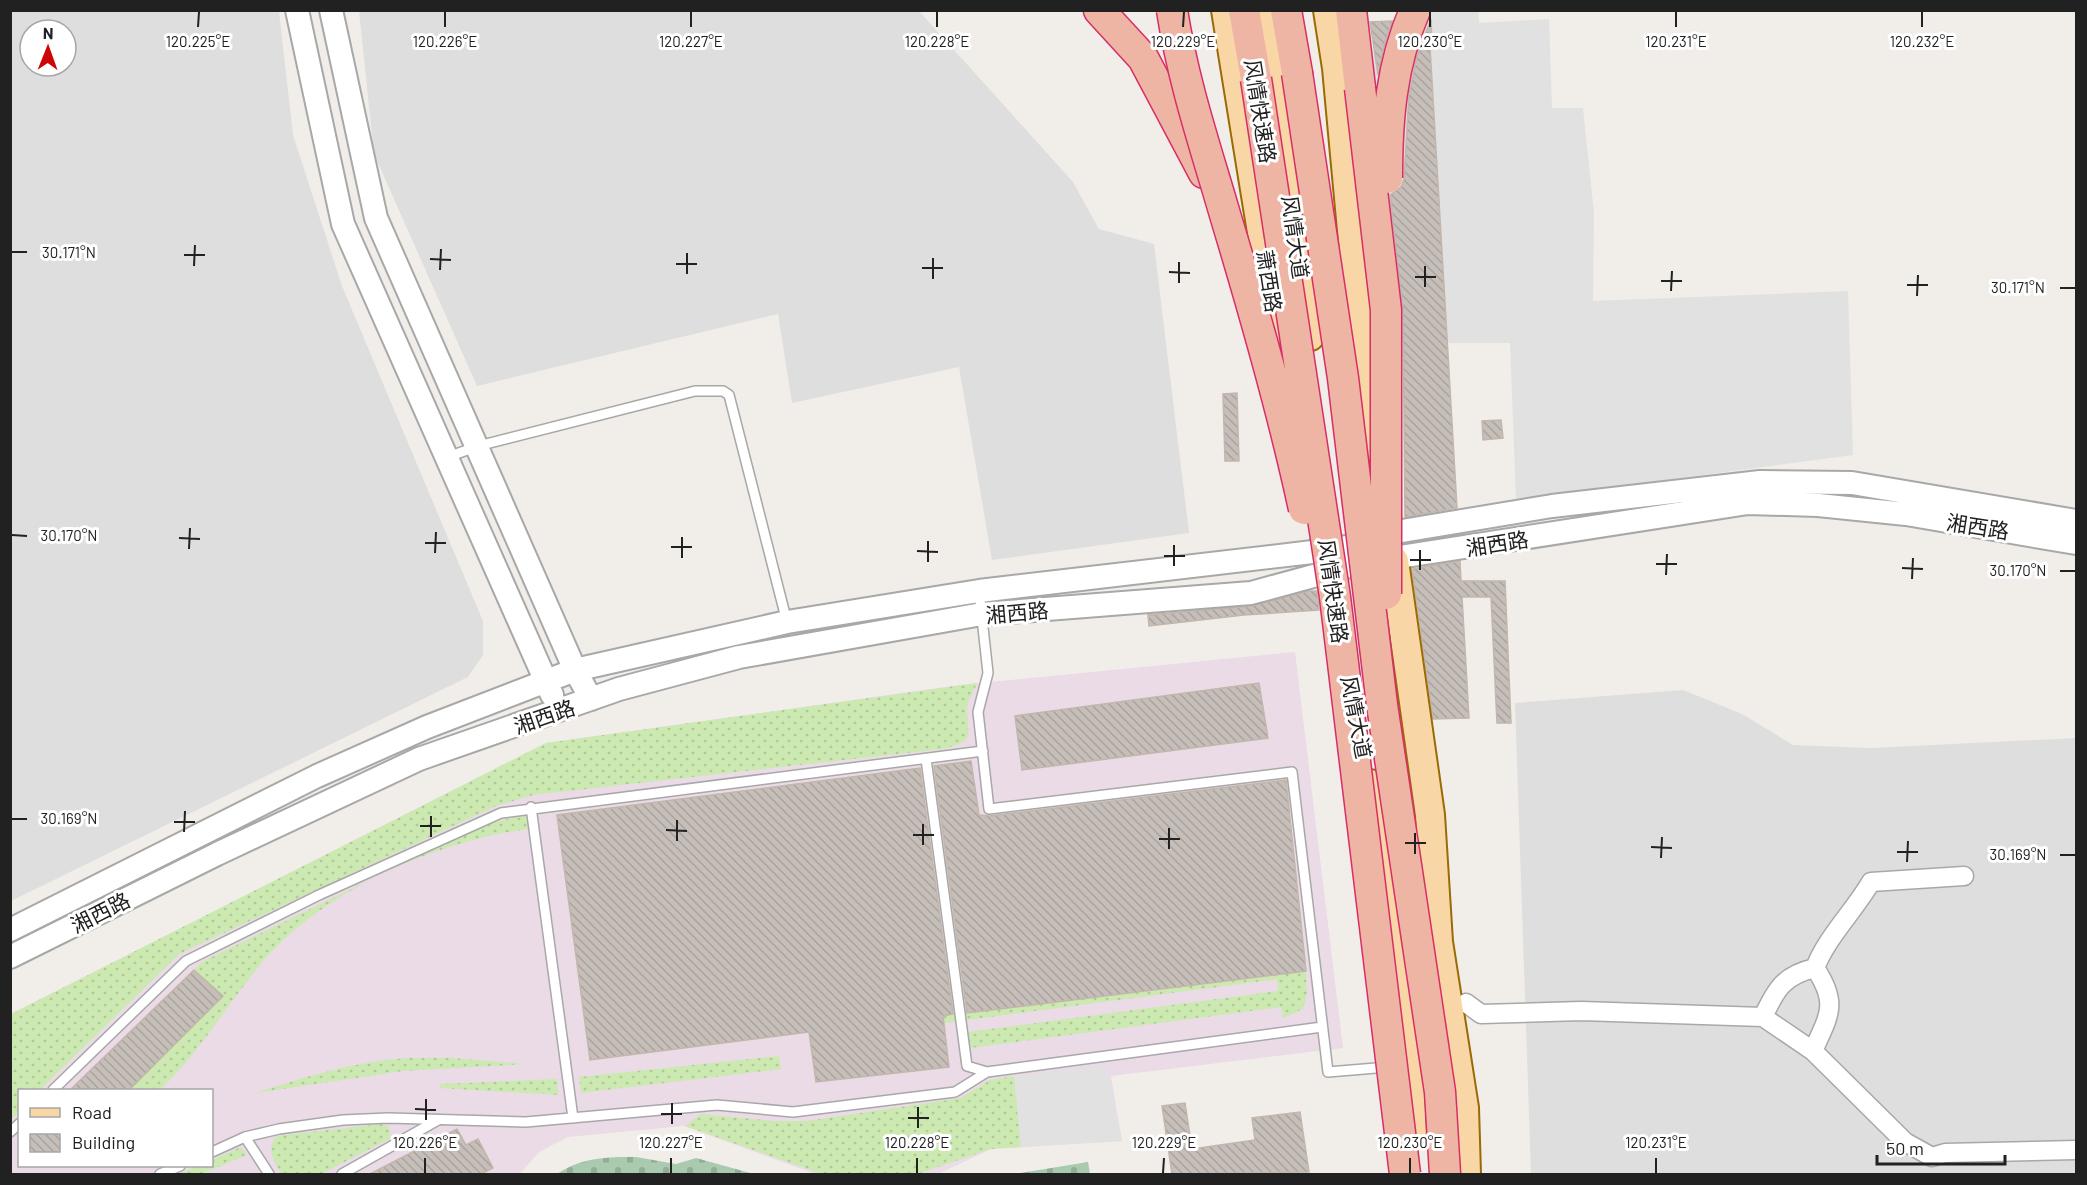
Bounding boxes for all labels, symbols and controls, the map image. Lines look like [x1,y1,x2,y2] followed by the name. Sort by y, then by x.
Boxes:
[18,18,78,78] north arrow
[43,23,54,42] text: N
[166,32,230,50] text: 120.225°E
[413,32,477,50] text: 120.226°E
[659,32,723,50] text: 120.227°E
[905,32,969,50] text: 120.228°E
[1151,32,1215,50] text: 120.229°E
[1398,32,1462,50] text: 120.230°E
[1645,32,1707,50] text: 120.231°E
[1890,32,1954,50] text: 120.232°E
[1240,57,1282,165] street label: 风情快速路
[1278,194,1314,280] street label: 风情大道
[42,243,96,261] text: 30.171°N
[1253,248,1287,314] street label: 萧西路
[1991,278,2045,296] text: 30.171°N
[1945,509,2011,543] street label: 湘西路
[40,526,98,544] text: 30.170°N
[1464,526,1530,560] street label: 湘西路
[1314,537,1354,645] street label: 风情快速路
[1989,561,2047,579] text: 30.170°N
[985,597,1049,627] street label: 湘西路
[1337,673,1377,761] street label: 风情大道
[510,694,578,738] street label: 湘西路
[40,809,98,827] text: 30.169°N
[1989,845,2047,863] text: 30.169°N
[66,887,134,937] street label: 湘西路
[18,1089,213,1167] legend
[72,1101,112,1123] text: Road
[1877,1128,2004,1166] scale bar
[72,1131,135,1153] text: Building
[393,1133,457,1151] text: 120.226°E
[639,1133,703,1151] text: 120.227°E
[885,1133,949,1151] text: 120.228°E
[1132,1133,1196,1151] text: 120.229°E
[1378,1133,1442,1151] text: 120.230°E
[1625,1133,1687,1151] text: 120.231°E
[1886,1137,1924,1159] text: 50 m

